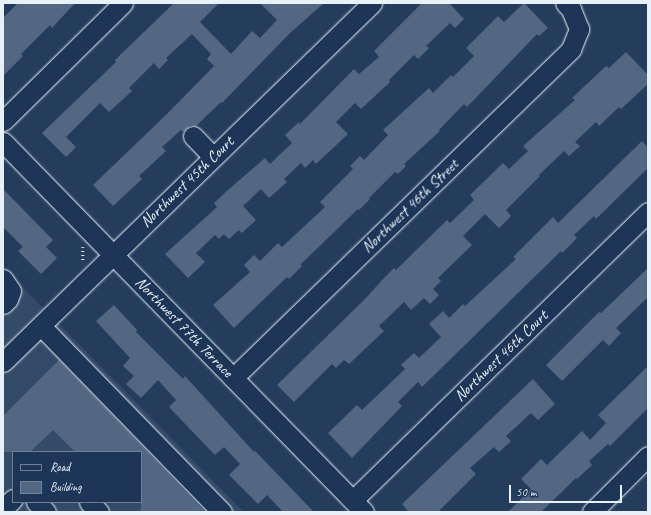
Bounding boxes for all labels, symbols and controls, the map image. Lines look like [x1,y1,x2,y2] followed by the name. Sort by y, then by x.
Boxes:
[136,132,238,232] street label: Northwest 45th Court
[358,155,462,257] street label: Northwest 46th Street
[131,273,237,381] street label: Northwest 77th Terrace
[450,306,552,406] street label: Northwest 46th Court
[12,451,142,503] legend
[50,459,70,475] text: Road
[511,477,624,503] scale bar
[50,479,82,495] text: Building
[516,484,536,500] text: 50 m

